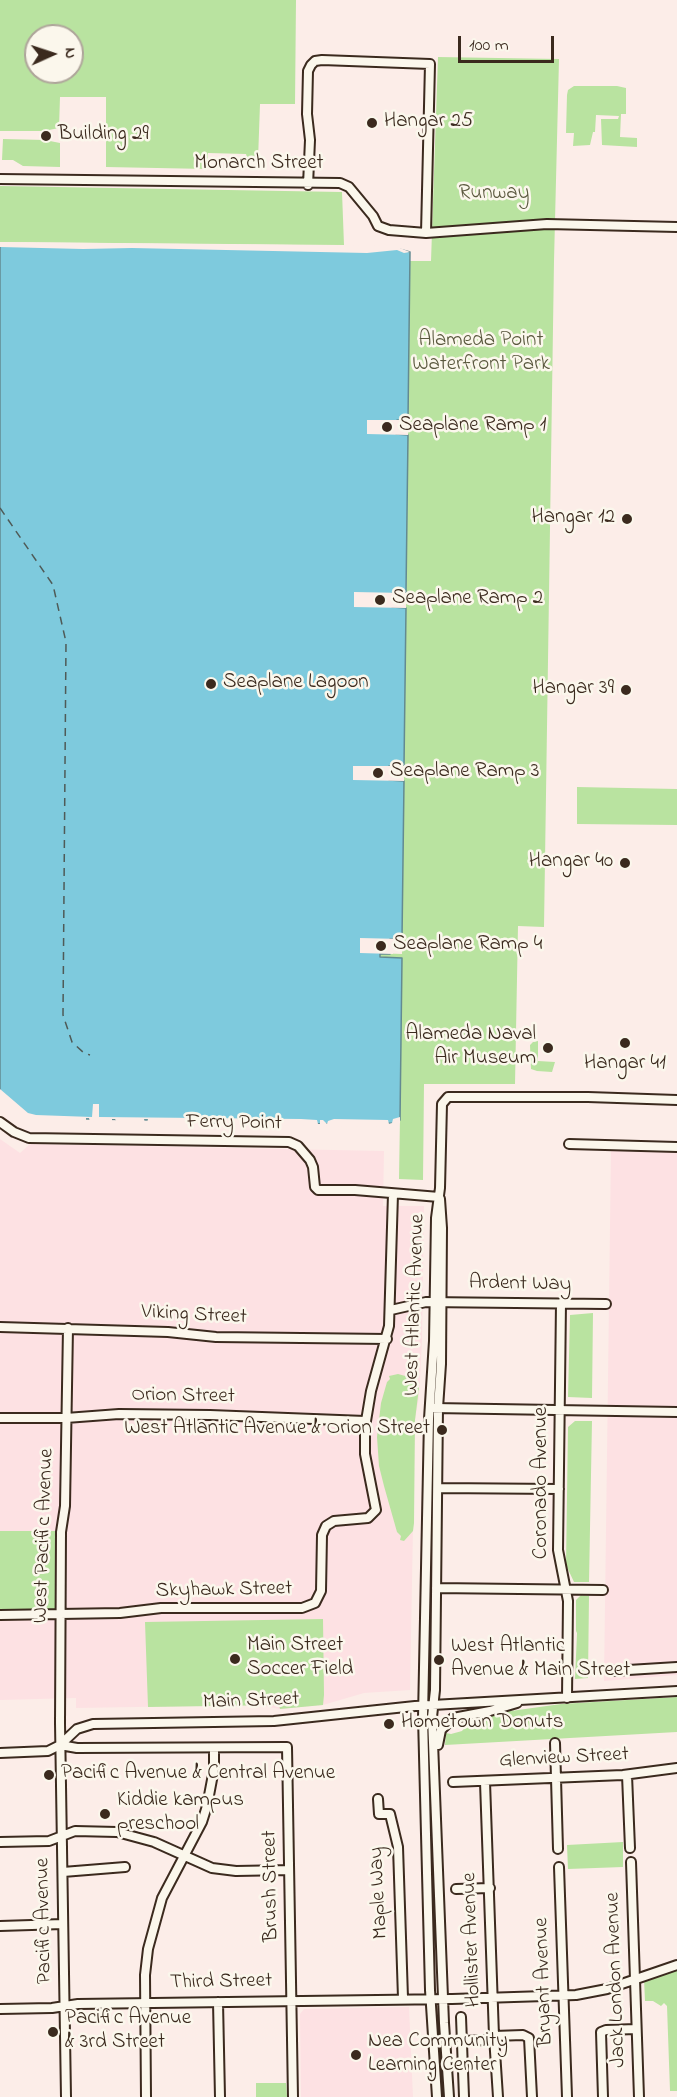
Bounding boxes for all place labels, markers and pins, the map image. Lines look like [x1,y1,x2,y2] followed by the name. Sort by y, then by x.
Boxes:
[384,110,473,136] place label: Hangar 25
[365,116,379,130] marker: Hangar 25
[58,123,149,149] place label: Building 29
[39,129,53,143] marker: Building 29
[399,414,547,440] place label: Seaplane Ramp 1
[380,420,394,434] marker: Seaplane Ramp 1
[531,506,615,532] place label: Hangar 12
[620,512,634,526] marker: Hangar 12
[392,587,543,613] place label: Seaplane Ramp 2
[373,593,387,607] marker: Seaplane Ramp 2
[223,671,369,697] place label: Seaplane Lagoon
[204,677,218,691] marker: Seaplane Lagoon
[533,677,614,703] place label: Hangar 39
[619,683,633,697] marker: Hangar 39
[390,760,539,786] place label: Seaplane Ramp 3
[371,766,385,780] marker: Seaplane Ramp 3
[529,850,613,876] place label: Hangar 40
[618,856,632,870] marker: Hangar 40
[393,933,542,959] place label: Seaplane Ramp 4
[374,939,388,953] marker: Seaplane Ramp 4
[406,1023,536,1073] place label: Alameda Naval Air Museum
[618,1036,632,1050] marker: Hangar 41
[541,1041,555,1055] marker: Alameda Naval Air Museum
[584,1052,666,1078] place label: Hangar 41
[124,1417,430,1443] place label: West Atlantic Avenue & Orion Street
[435,1423,449,1437] marker: West Atlantic Avenue & Orion Street
[247,1634,353,1684] place label: Main Street Soccer Field
[451,1635,630,1685] place label: West Atlantic Avenue & Main Street
[228,1652,242,1666] marker: Main Street Soccer Field
[432,1653,446,1667] marker: West Atlantic Avenue & Main Street
[401,1711,564,1737] place label: Hometown Donuts
[382,1717,396,1731] marker: Hometown Donuts
[61,1762,335,1788] place label: Pacific Avenue & Central Avenue
[42,1768,56,1782] marker: Pacific Avenue & Central Avenue
[117,1789,244,1839] place label: Kiddie kampus preschool
[98,1807,112,1821] marker: Kiddie kampus preschool
[65,2007,191,2057] place label: Pacific Avenue & 3rd Street
[46,2025,60,2039] marker: Pacific Avenue & 3rd Street
[368,2030,508,2080] place label: Nea Community Learning Center
[349,2048,363,2062] marker: Nea Community Learning Center

